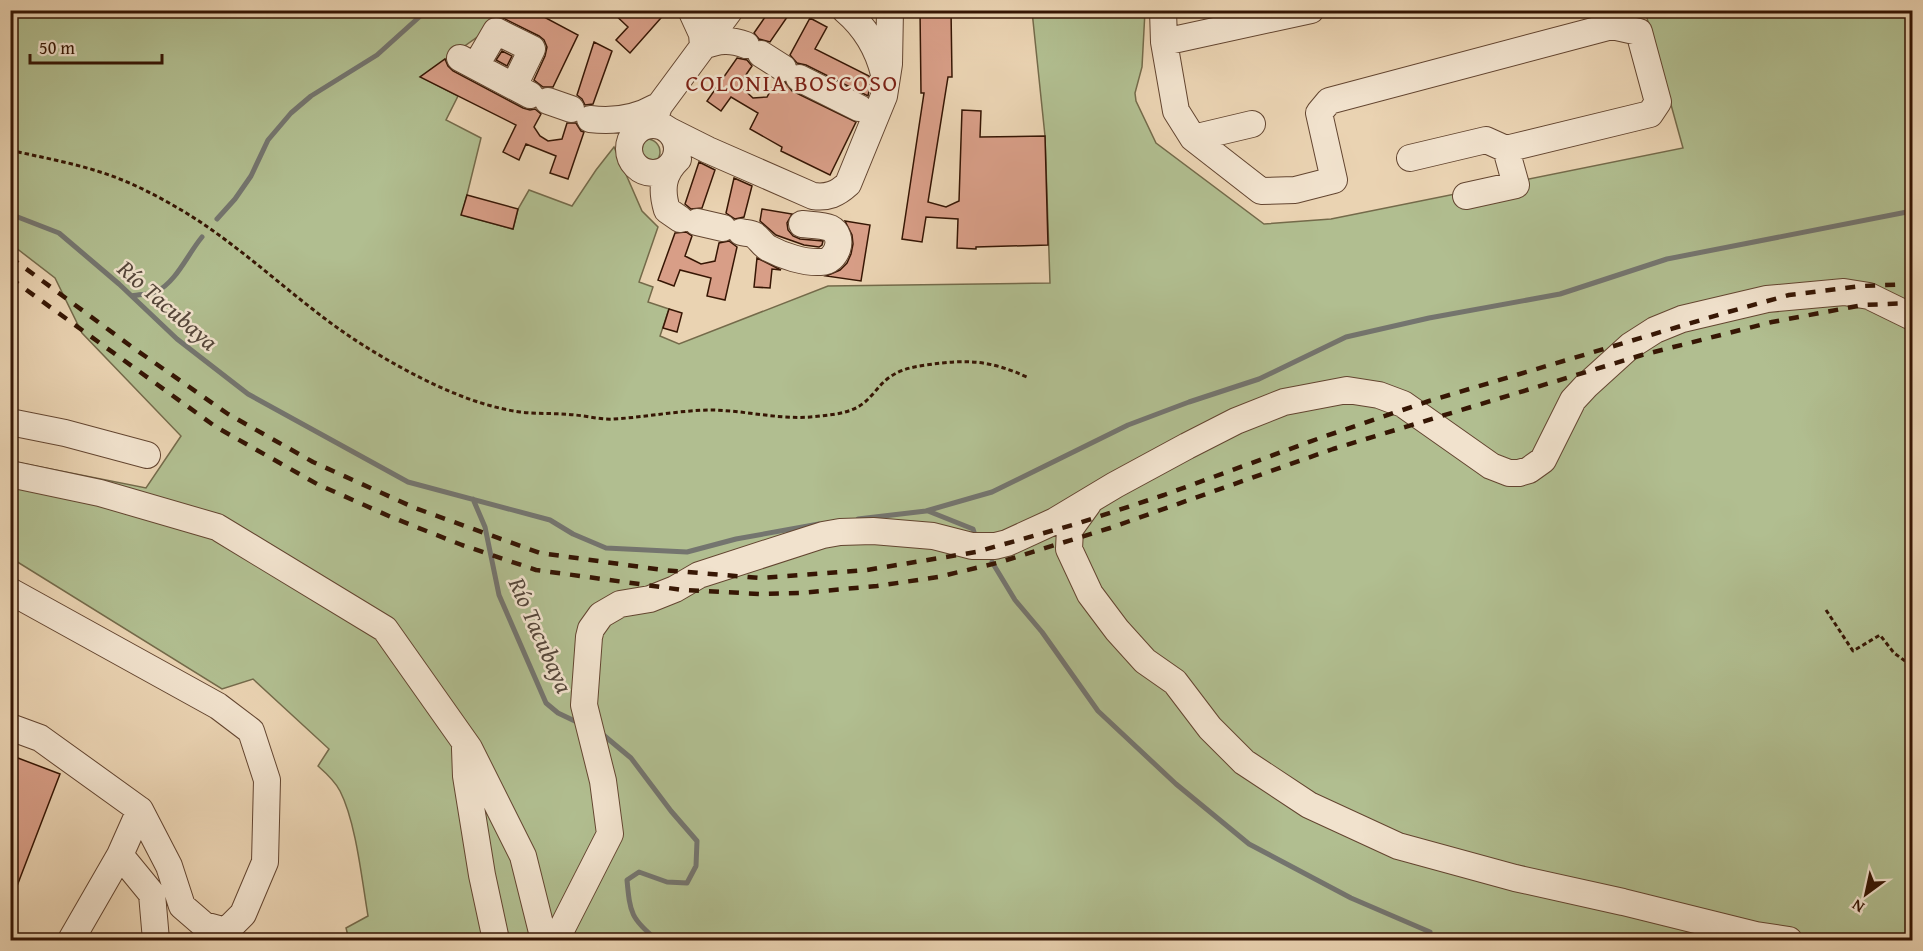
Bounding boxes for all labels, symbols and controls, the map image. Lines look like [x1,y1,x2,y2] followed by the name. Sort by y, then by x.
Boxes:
[30,27,162,65] scale bar
[39,34,75,61] text: 50 m
[685,65,899,100] district label: COLONIA BOSCOSO
[109,251,226,359] water label: Río Tacubaya
[500,571,582,698] water label: Río Tacubaya
[1836,864,1896,924] north arrow
[1847,893,1869,920] text: N

